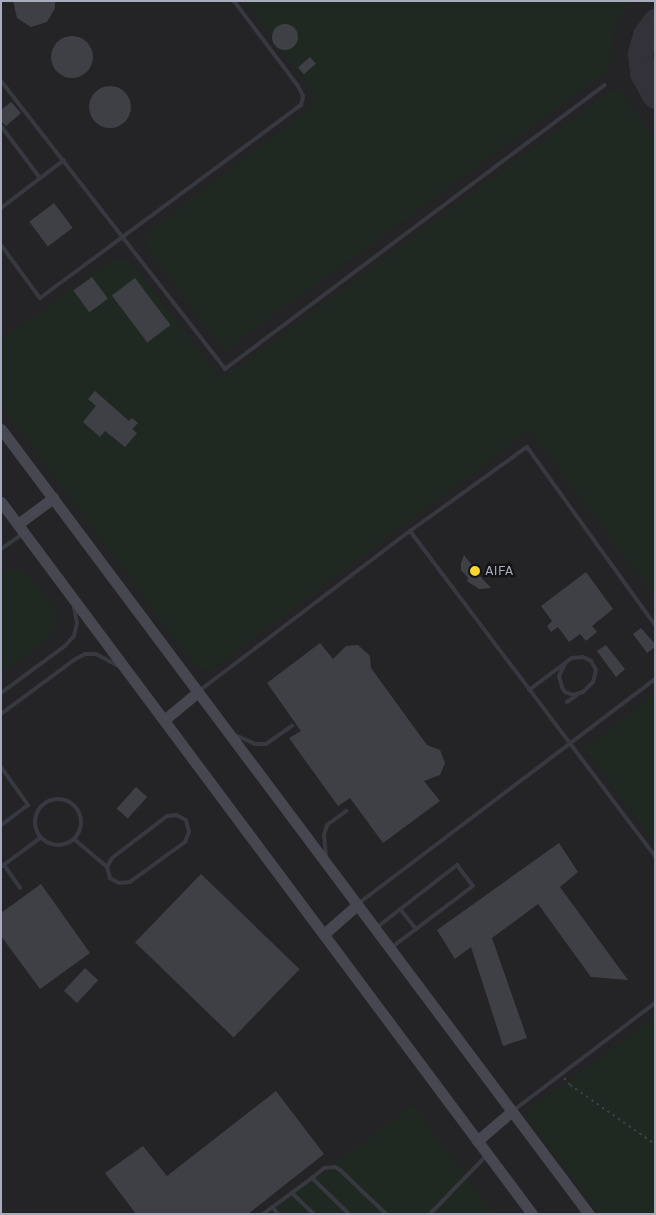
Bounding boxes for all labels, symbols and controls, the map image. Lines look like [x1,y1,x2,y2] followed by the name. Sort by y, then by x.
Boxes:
[485,562,513,580] place label: AIFA
[469,565,481,577] marker: AIFA

